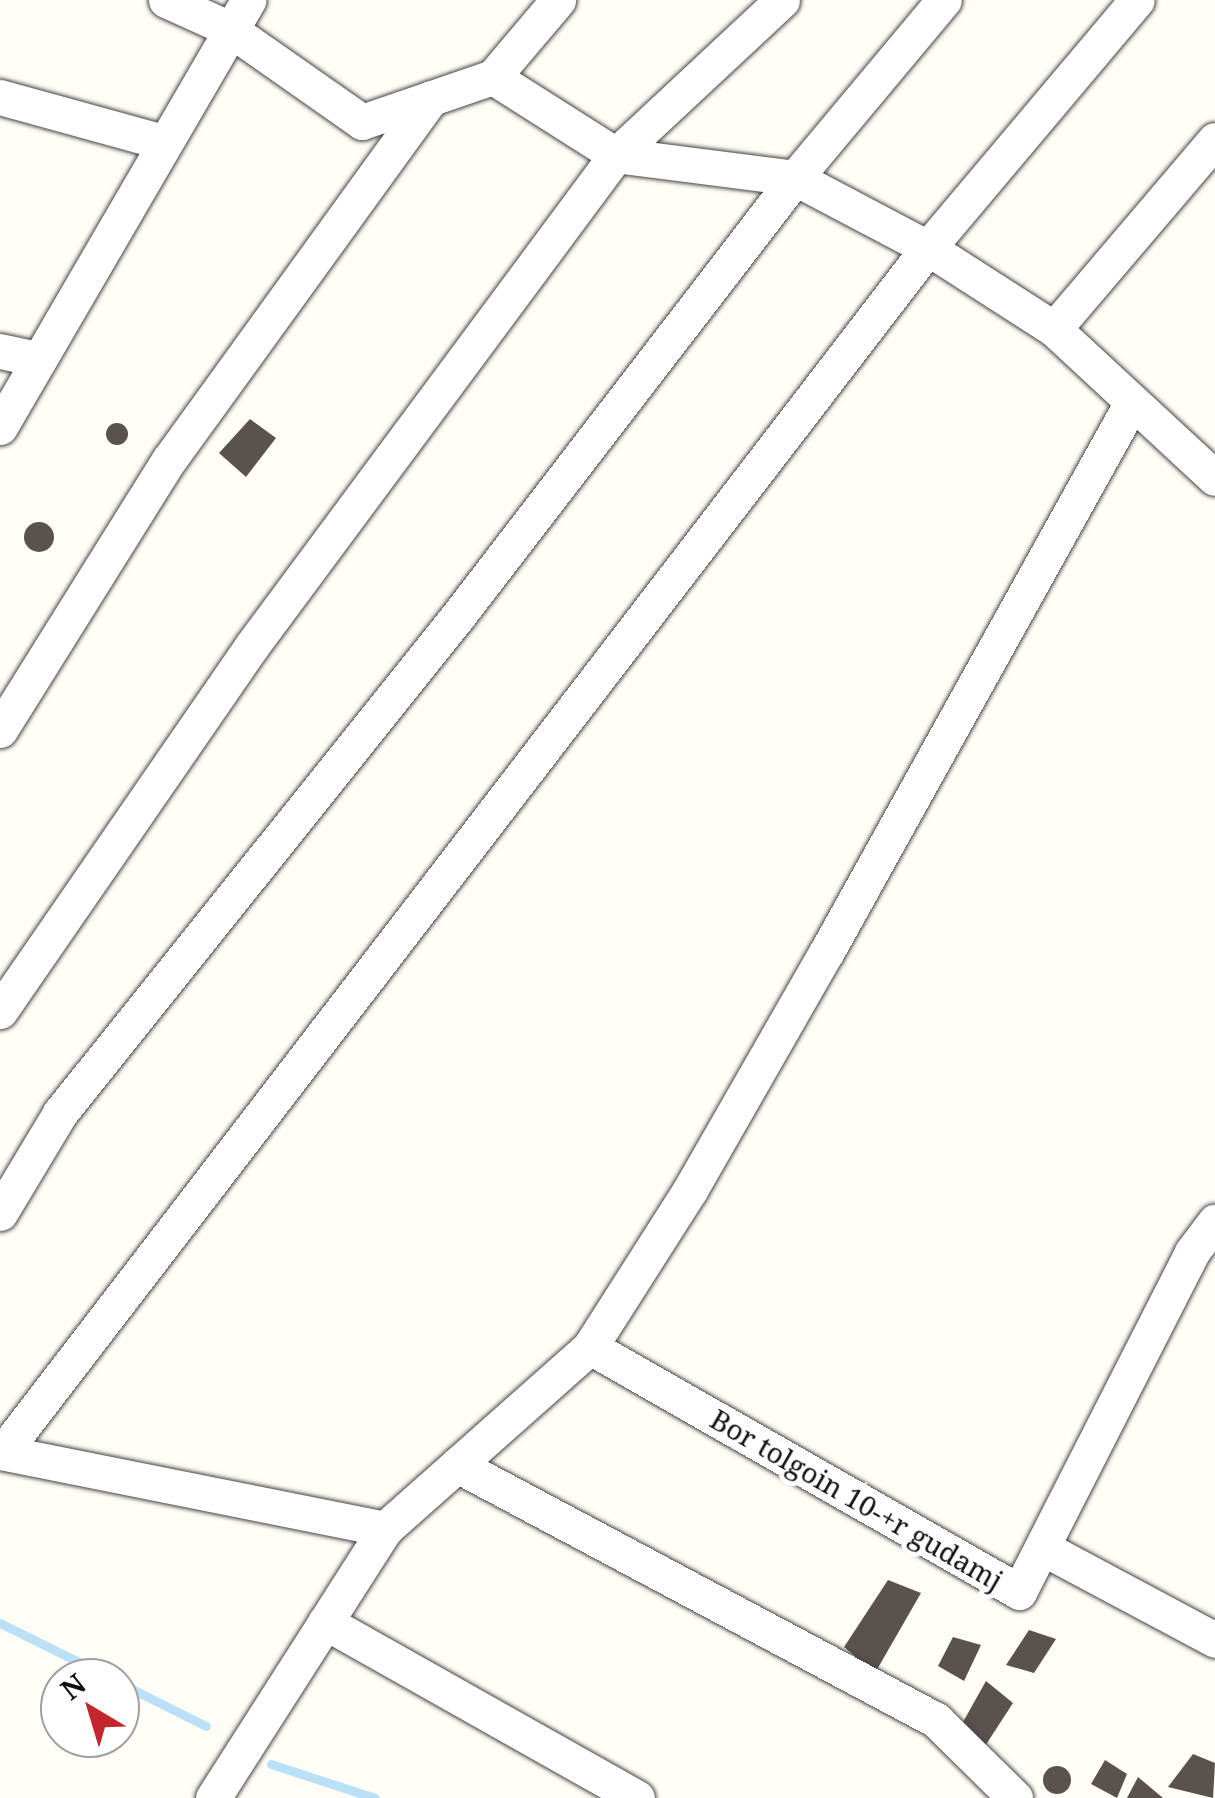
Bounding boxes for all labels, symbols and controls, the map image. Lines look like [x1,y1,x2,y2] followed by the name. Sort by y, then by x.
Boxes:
[705,1401,1009,1597] street label: Bor tolgoin 10-+r gudamj
[40,1658,140,1758] north arrow
[52,1664,93,1708] text: N

